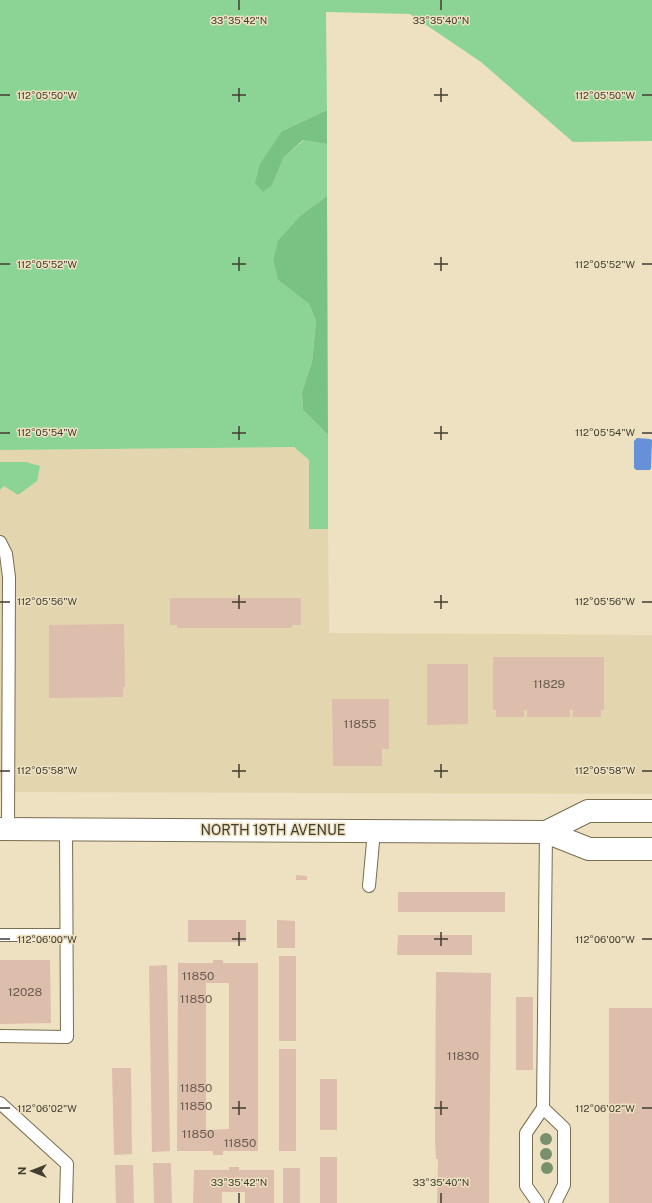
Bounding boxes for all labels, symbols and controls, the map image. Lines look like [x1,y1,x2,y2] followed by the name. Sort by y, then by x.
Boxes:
[211,14,267,26] text: 33°35'42"N
[413,14,469,26] text: 33°35'40"N
[17,89,77,101] text: 112°05'50"W
[575,89,635,101] text: 112°05'50"W
[17,258,77,270] text: 112°05'52"W
[575,258,635,270] text: 112°05'52"W
[17,426,78,438] text: 112°05'54"W
[575,426,636,438] text: 112°05'54"W
[17,595,78,607] text: 112°05'56"W
[575,595,636,607] text: 112°05'56"W
[533,677,565,691] house number: 11829
[344,717,377,731] house number: 11855
[17,764,78,776] text: 112°05'58"W
[575,764,636,776] text: 112°05'58"W
[201,822,346,838] street label: NORTH 19TH AVENUE
[17,933,77,945] text: 112°06'00"W
[575,933,635,945] text: 112°06'00"W
[182,969,214,983] house number: 11850
[8,985,42,999] house number: 12028
[180,992,212,1006] house number: 11850
[447,1049,479,1063] house number: 11830
[180,1081,212,1095] house number: 11850
[180,1099,212,1113] house number: 11850
[17,1102,77,1114] text: 112°06'02"W
[575,1102,635,1114] text: 112°06'02"W
[182,1127,214,1141] house number: 11850
[224,1136,256,1150] house number: 11850
[12,1151,52,1191] north arrow
[16,1167,28,1175] text: N
[211,1176,267,1188] text: 33°35'42"N
[413,1176,469,1188] text: 33°35'40"N

